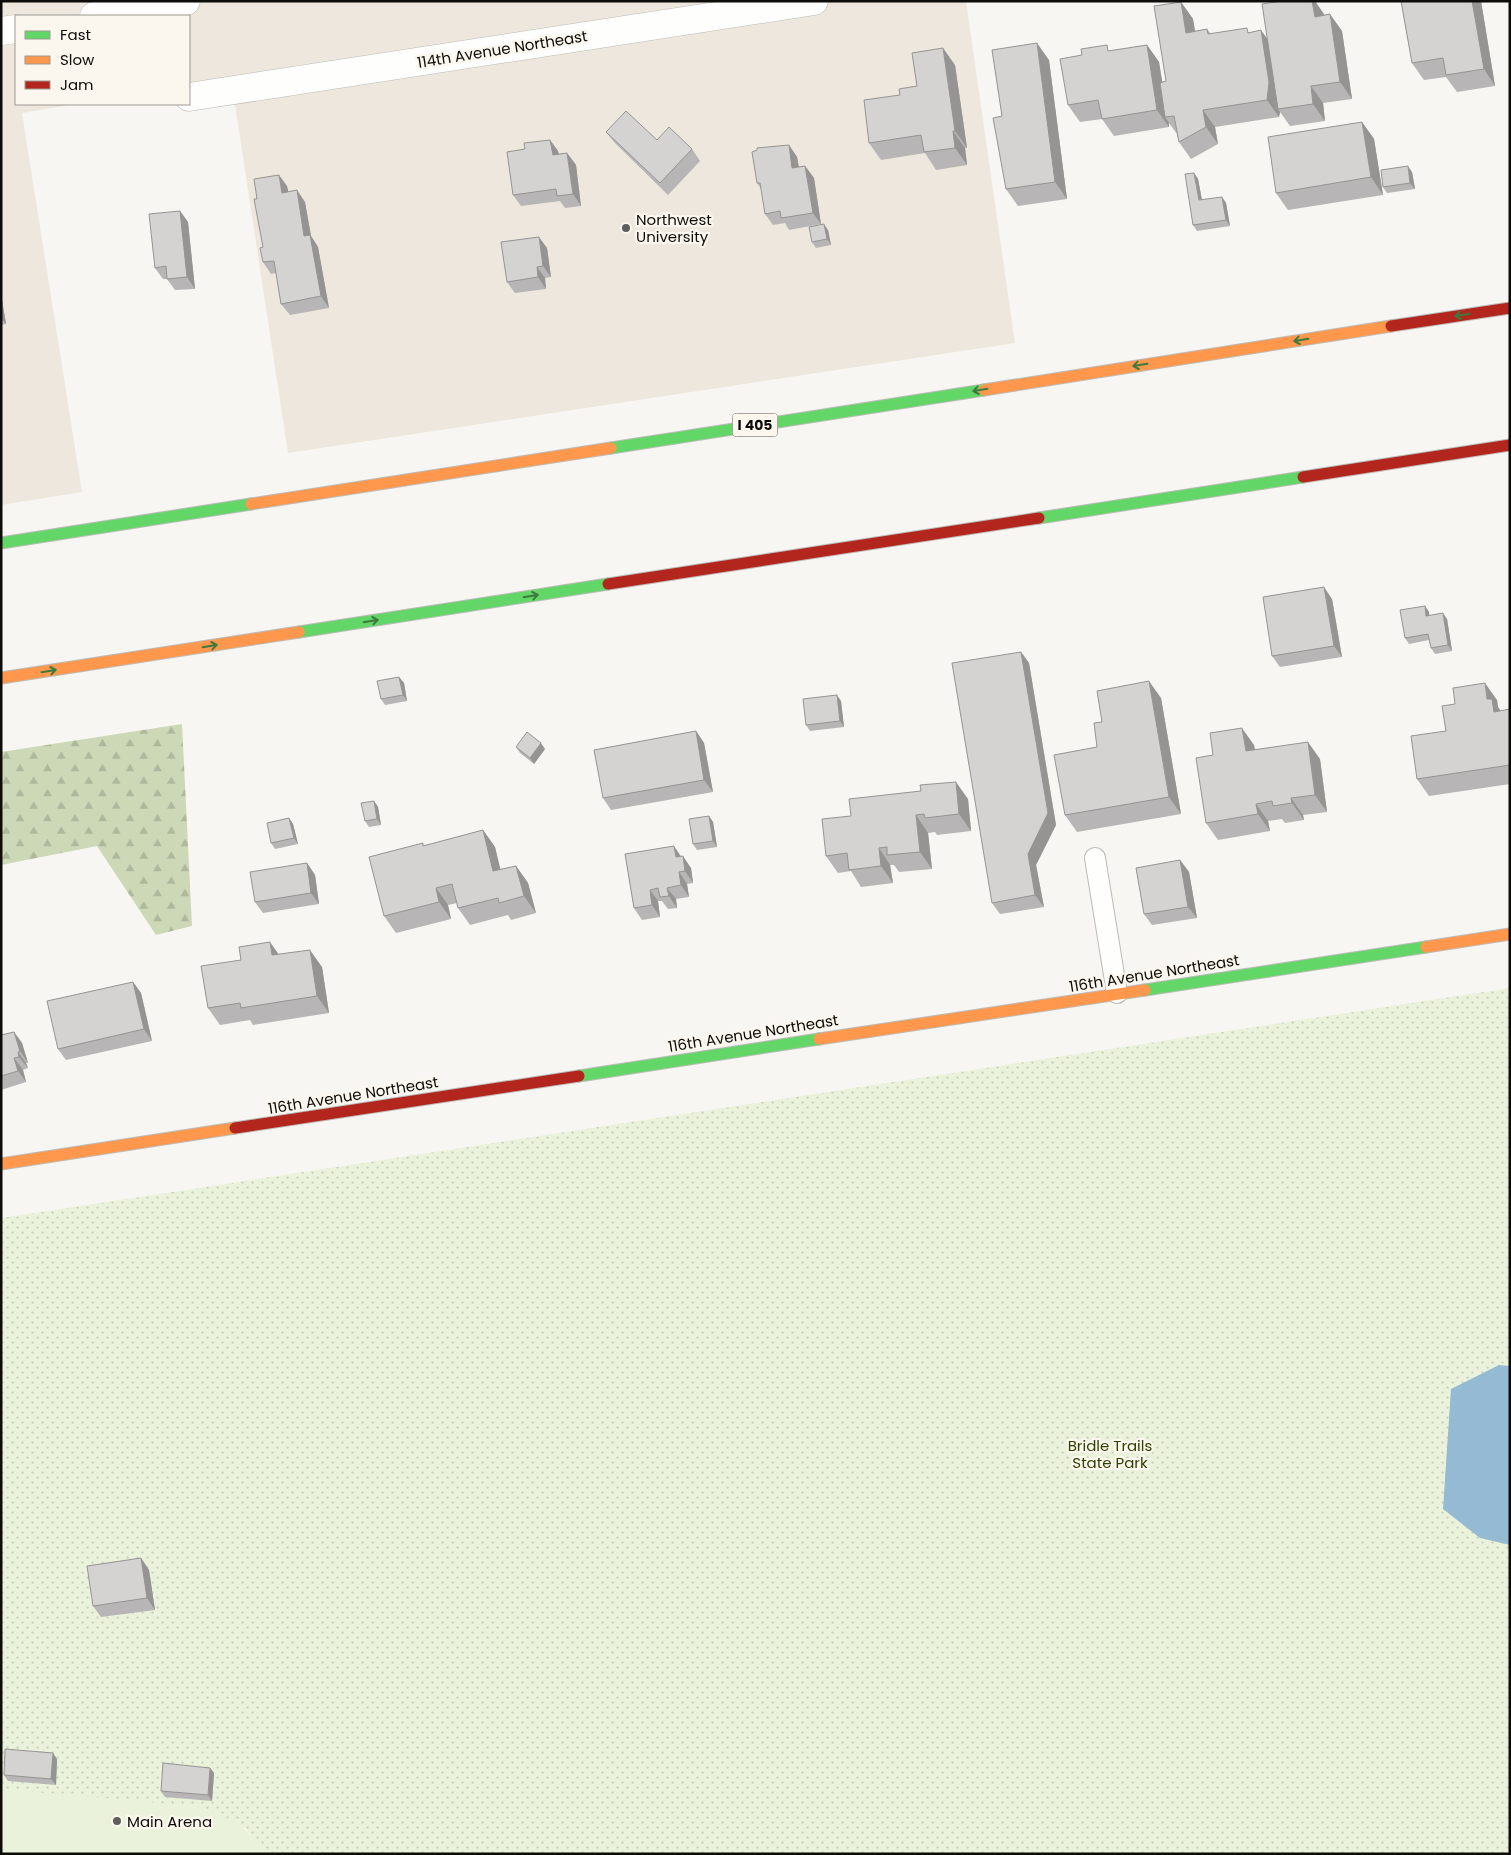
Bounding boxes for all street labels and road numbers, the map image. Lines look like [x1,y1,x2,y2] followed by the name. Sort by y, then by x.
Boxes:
[415,25,589,73] street label: 114th Avenue Northeast
[732,414,778,436] road number: I 405
[1067,949,1241,997] street label: 116th Avenue Northeast
[666,1009,840,1057] street label: 116th Avenue Northeast
[266,1071,440,1119] street label: 116th Avenue Northeast

